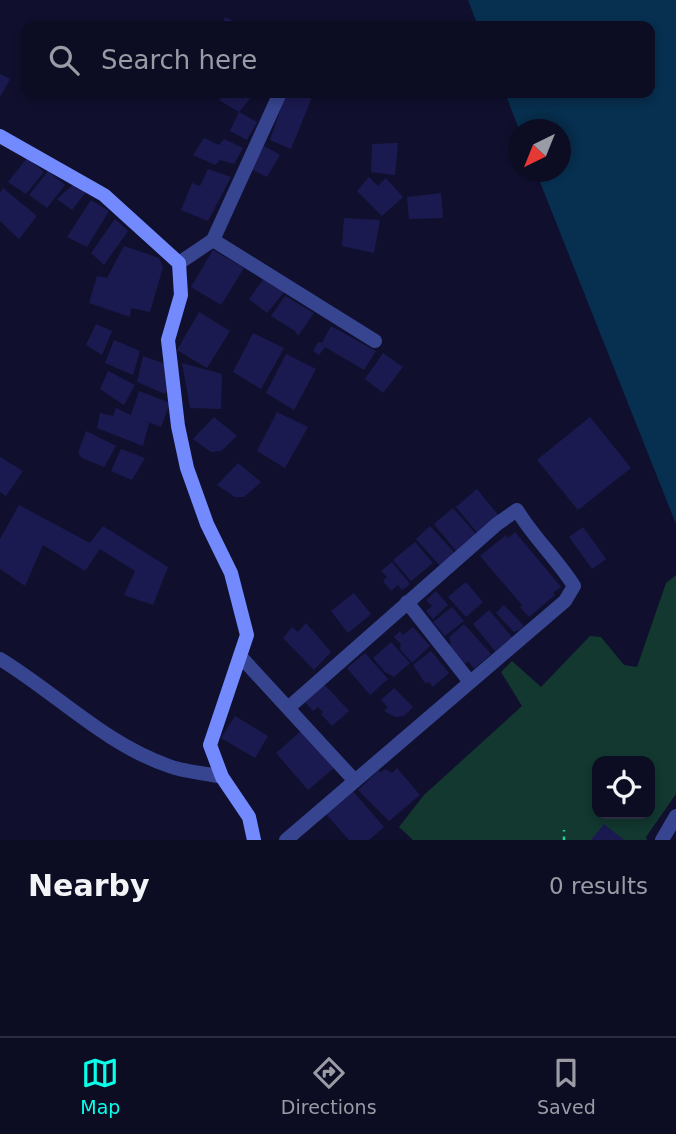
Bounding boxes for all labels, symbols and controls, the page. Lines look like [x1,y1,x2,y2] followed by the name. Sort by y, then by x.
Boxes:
[21,21,655,98] search box
[45,41,83,79] icon: search
[101,45,257,75] text: Search here
[508,119,571,182] north arrow
[592,756,655,819] map controls
[592,756,655,819] button: locate
[28,868,150,903] text: Nearby
[549,873,648,899] text: 0 results
[80,1054,120,1118] tab: Map
[281,1054,377,1118] tab: Directions
[537,1054,596,1118] tab: Saved

